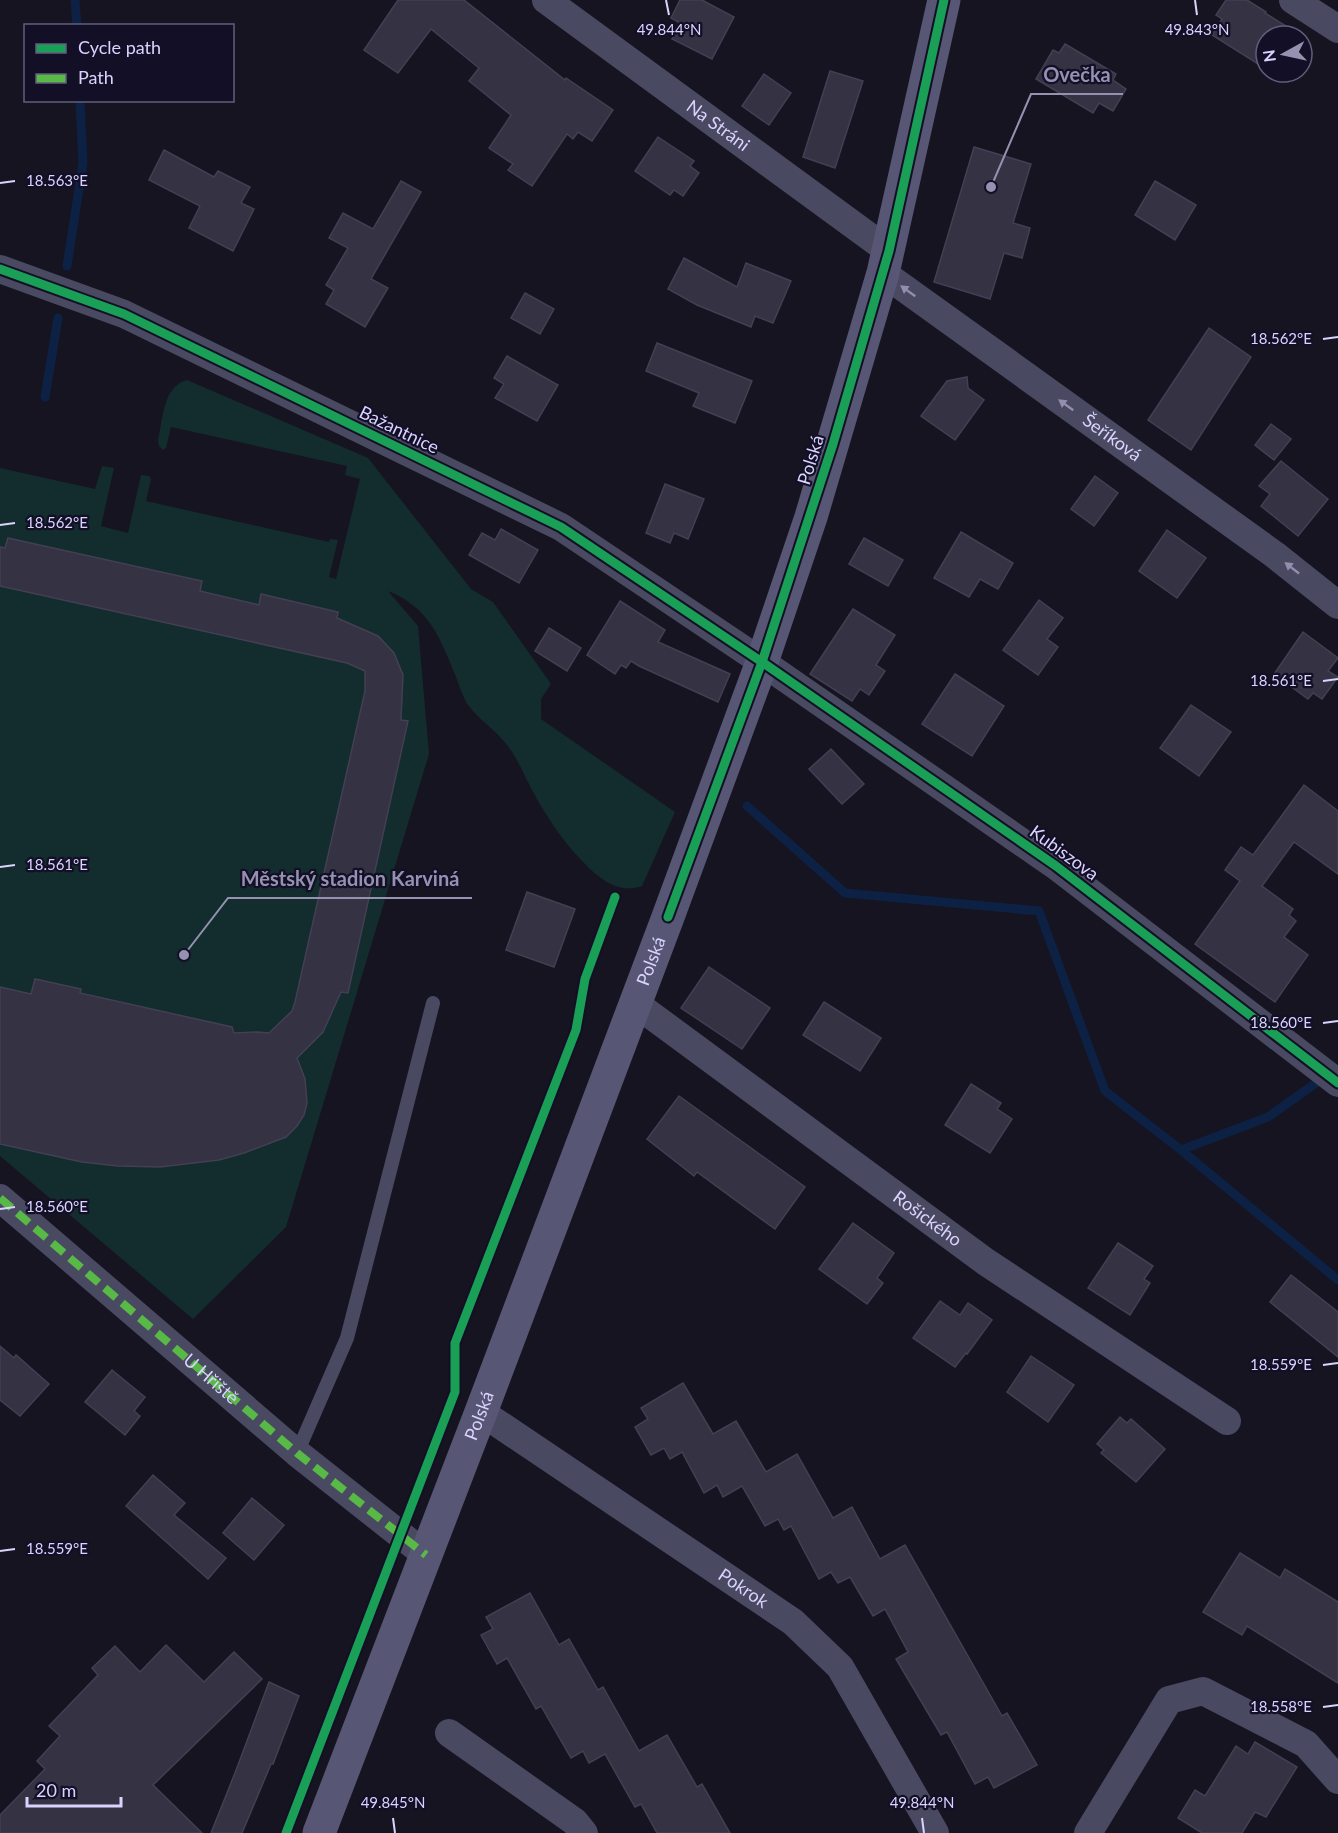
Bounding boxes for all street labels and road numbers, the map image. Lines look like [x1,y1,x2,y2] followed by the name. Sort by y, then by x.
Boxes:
[683,95,754,155] street label: Na Stráni
[356,400,443,458] street label: Bažantnice
[1079,408,1146,465] street label: Šeříková
[792,432,828,487] street label: Polská
[1026,820,1103,885] street label: Kubiszova
[631,933,670,988] street label: Polská
[889,1185,967,1251] street label: Rošického
[179,1348,244,1408] street label: U Hřiště
[459,1388,498,1443] street label: Polská
[715,1563,773,1613] street label: Pokrok

